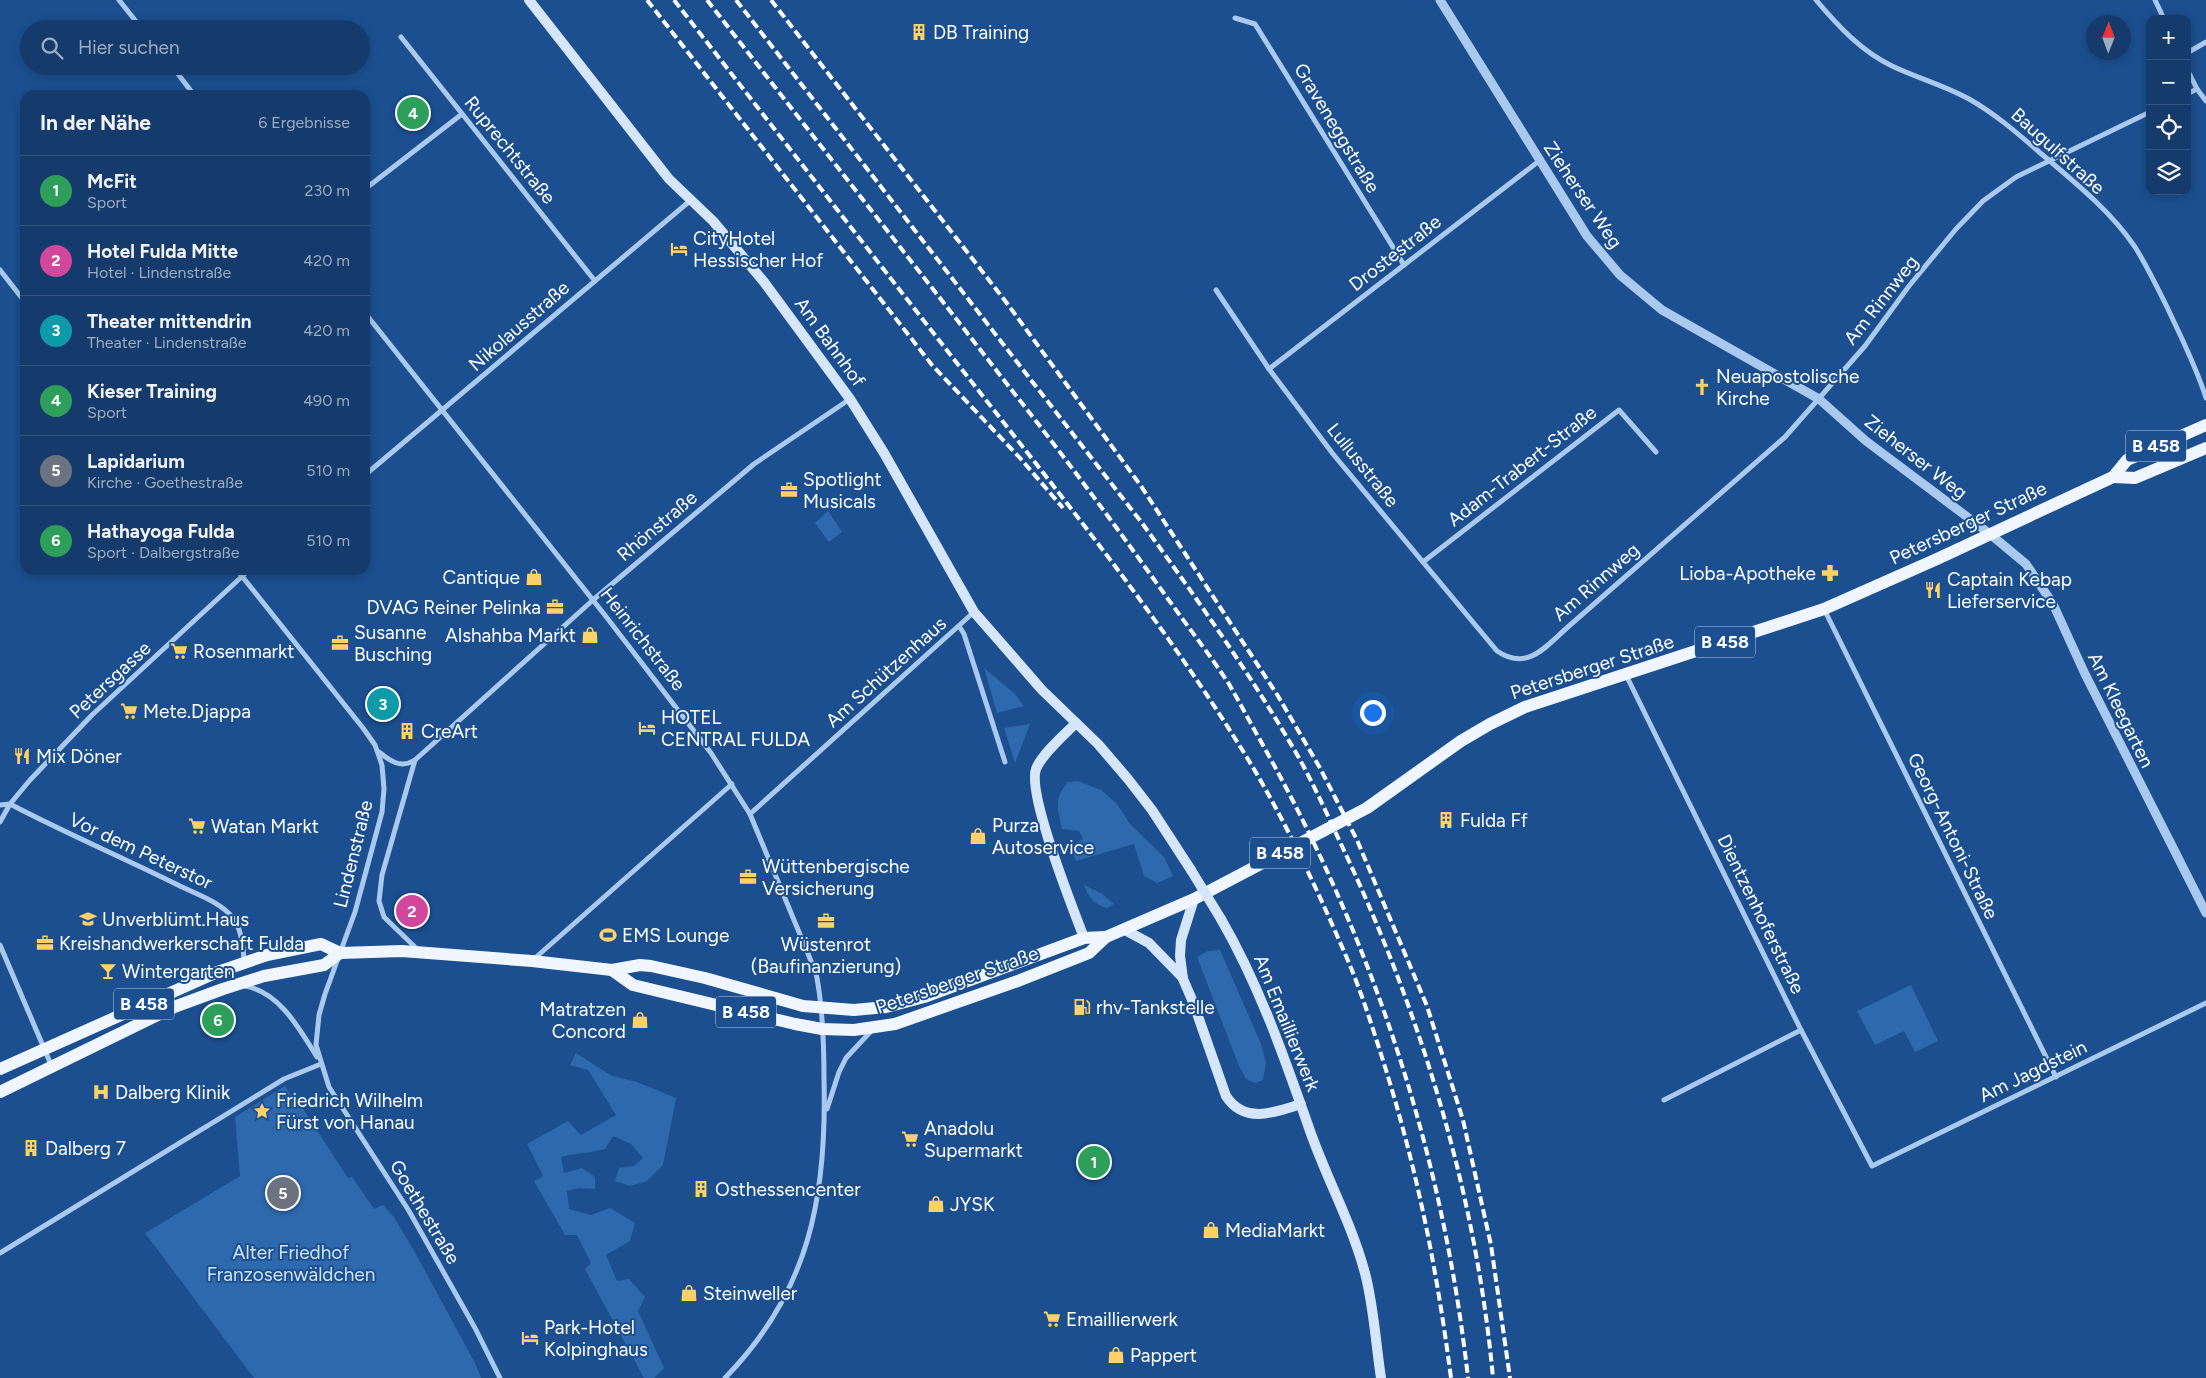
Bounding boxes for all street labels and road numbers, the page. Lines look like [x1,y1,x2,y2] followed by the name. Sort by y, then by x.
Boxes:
[1289,59,1385,197] street label: Graveneggstraße
[460,92,560,208] street label: Ruprechtstraße
[2006,103,2110,199] street label: Baugulfstraße
[1539,137,1627,253] street label: Zieherser Weg
[1345,210,1445,296] street label: Drostestraße
[1839,251,1923,349] street label: Am Rinnweg
[464,276,574,376] street label: Nikolausstraße
[790,293,870,391] street label: Am Bahnhof
[1443,401,1601,531] street label: Adam-Trabert-Straße
[1860,410,1972,504] street label: Zieherser Weg
[1322,418,1404,512] street label: Lullusstraße
[2126,431,2186,462] road number: B 458
[1886,477,2050,569] street label: Petersberger Straße
[612,486,702,566] street label: Rhönstraße
[1548,538,1644,626] street label: Am Rinnweg
[596,583,690,695] street label: Heinrichstraße
[821,612,951,732] street label: Am Schützenhaus
[1695,626,1755,658] road number: B 458
[1507,630,1677,704] street label: Petersberger Straße
[65,637,155,723] street label: Petersgasse
[2083,649,2159,771] street label: Am Kleegarten
[1903,749,2003,923] street label: Georg-Antoni-Straße
[329,798,377,910] street label: Lindenstraße
[66,808,217,895] street label: Vor dem Peterstor
[1712,831,1810,997] street label: Dientzenhoferstraße
[1250,838,1310,868] road number: B 458
[873,941,1041,1019] street label: Petersberger Straße
[1249,951,1325,1095] street label: Am Emaillierwerk
[114,989,174,1020] road number: B 458
[716,996,776,1028] road number: B 458
[1975,1035,2091,1107] street label: Am Jagdstein
[385,1156,465,1268] street label: Goethestraße

